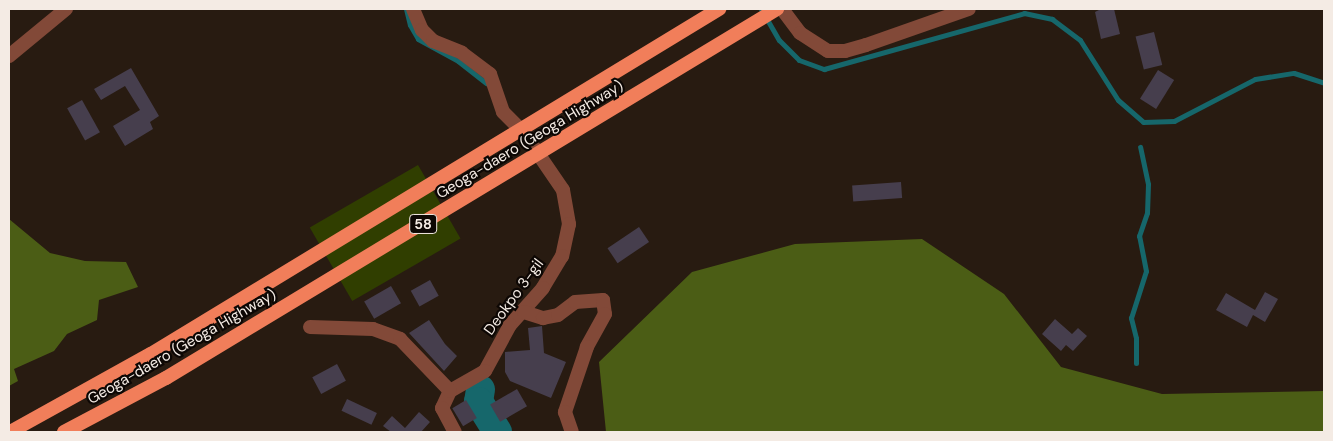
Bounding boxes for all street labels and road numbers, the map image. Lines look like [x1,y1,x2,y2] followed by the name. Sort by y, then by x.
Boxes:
[433,77,627,203] street label: Geoga-daero (Geoga Highway)
[408,212,438,235] road number: 58
[480,255,548,339] street label: Deokpo 3-gil
[84,286,280,408] street label: Geoga-daero (Geoga Highway)

